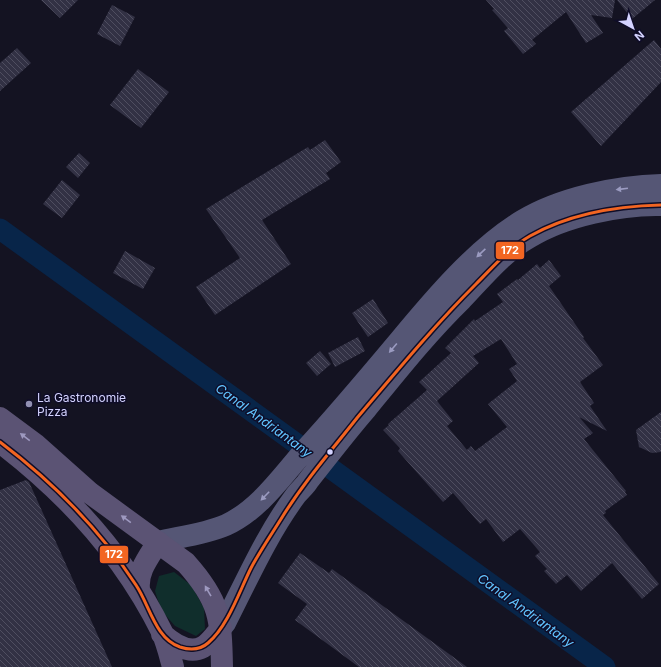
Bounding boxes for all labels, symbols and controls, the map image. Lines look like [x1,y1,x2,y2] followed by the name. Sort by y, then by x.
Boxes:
[613,8,653,48] north arrow
[632,28,647,44] text: N
[616,186,628,192] one-way arrow
[495,241,525,260] line badge: 172
[501,243,519,257] text: 172
[476,248,486,258] one-way arrow
[388,343,397,354] one-way arrow
[213,380,316,461] water label: Canal Andriantany
[37,390,126,419] place label: La Gastronomie Pizza
[24,399,34,409] marker: La Gastronomie Pizza
[20,433,31,441] one-way arrow
[325,447,335,457] unlabelled marker
[260,491,269,501] one-way arrow
[120,515,131,524] one-way arrow
[99,545,129,564] line badge: 172
[105,547,123,561] text: 172
[475,570,578,651] water label: Canal Andriantany
[205,585,212,597] one-way arrow

